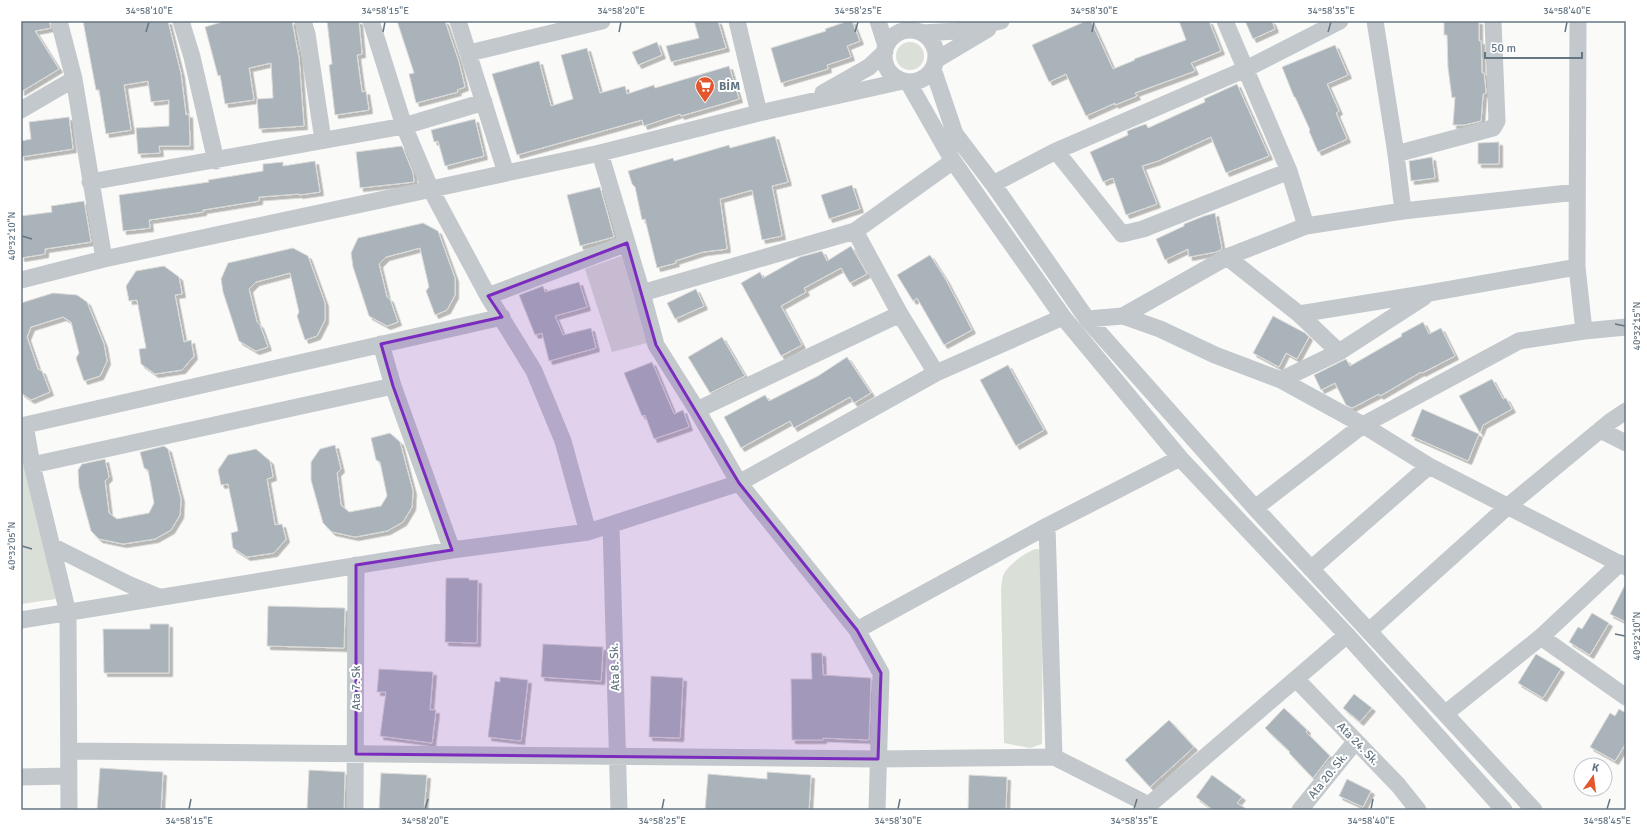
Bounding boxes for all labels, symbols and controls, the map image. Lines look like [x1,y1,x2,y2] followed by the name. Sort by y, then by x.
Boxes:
[125,5,173,17] text: 34°58'10"E
[361,5,409,17] text: 34°58'15"E
[597,5,645,17] text: 34°58'20"E
[834,5,882,17] text: 34°58'25"E
[1070,5,1118,17] text: 34°58'30"E
[1307,5,1355,17] text: 34°58'35"E
[1543,5,1591,17] text: 34°58'40"E
[1485,34,1582,60] scale bar
[1491,41,1516,56] text: 50 m
[694,75,716,103] supermarket icon: BİM
[719,79,740,94] place label: BİM
[6,212,18,260] text: 40°32'10"N
[1631,302,1643,350] text: 40°32'15"N
[6,522,18,570] text: 40°32'05"N
[1631,612,1643,660] text: 40°32'10"N
[607,643,623,691] street label: Ata 8. Sk.
[349,665,364,711] street label: Ata 7. Sk
[1334,719,1382,769] street label: Ata 24. Sk.
[1305,750,1351,802] street label: Ata 20. Sk.
[1573,757,1613,797] north arrow
[1590,761,1600,775] text: K
[165,815,213,827] text: 34°58'15"E
[401,815,449,827] text: 34°58'20"E
[638,815,686,827] text: 34°58'25"E
[874,815,922,827] text: 34°58'30"E
[1110,815,1158,827] text: 34°58'35"E
[1347,815,1395,827] text: 34°58'40"E
[1583,815,1631,827] text: 34°58'45"E

